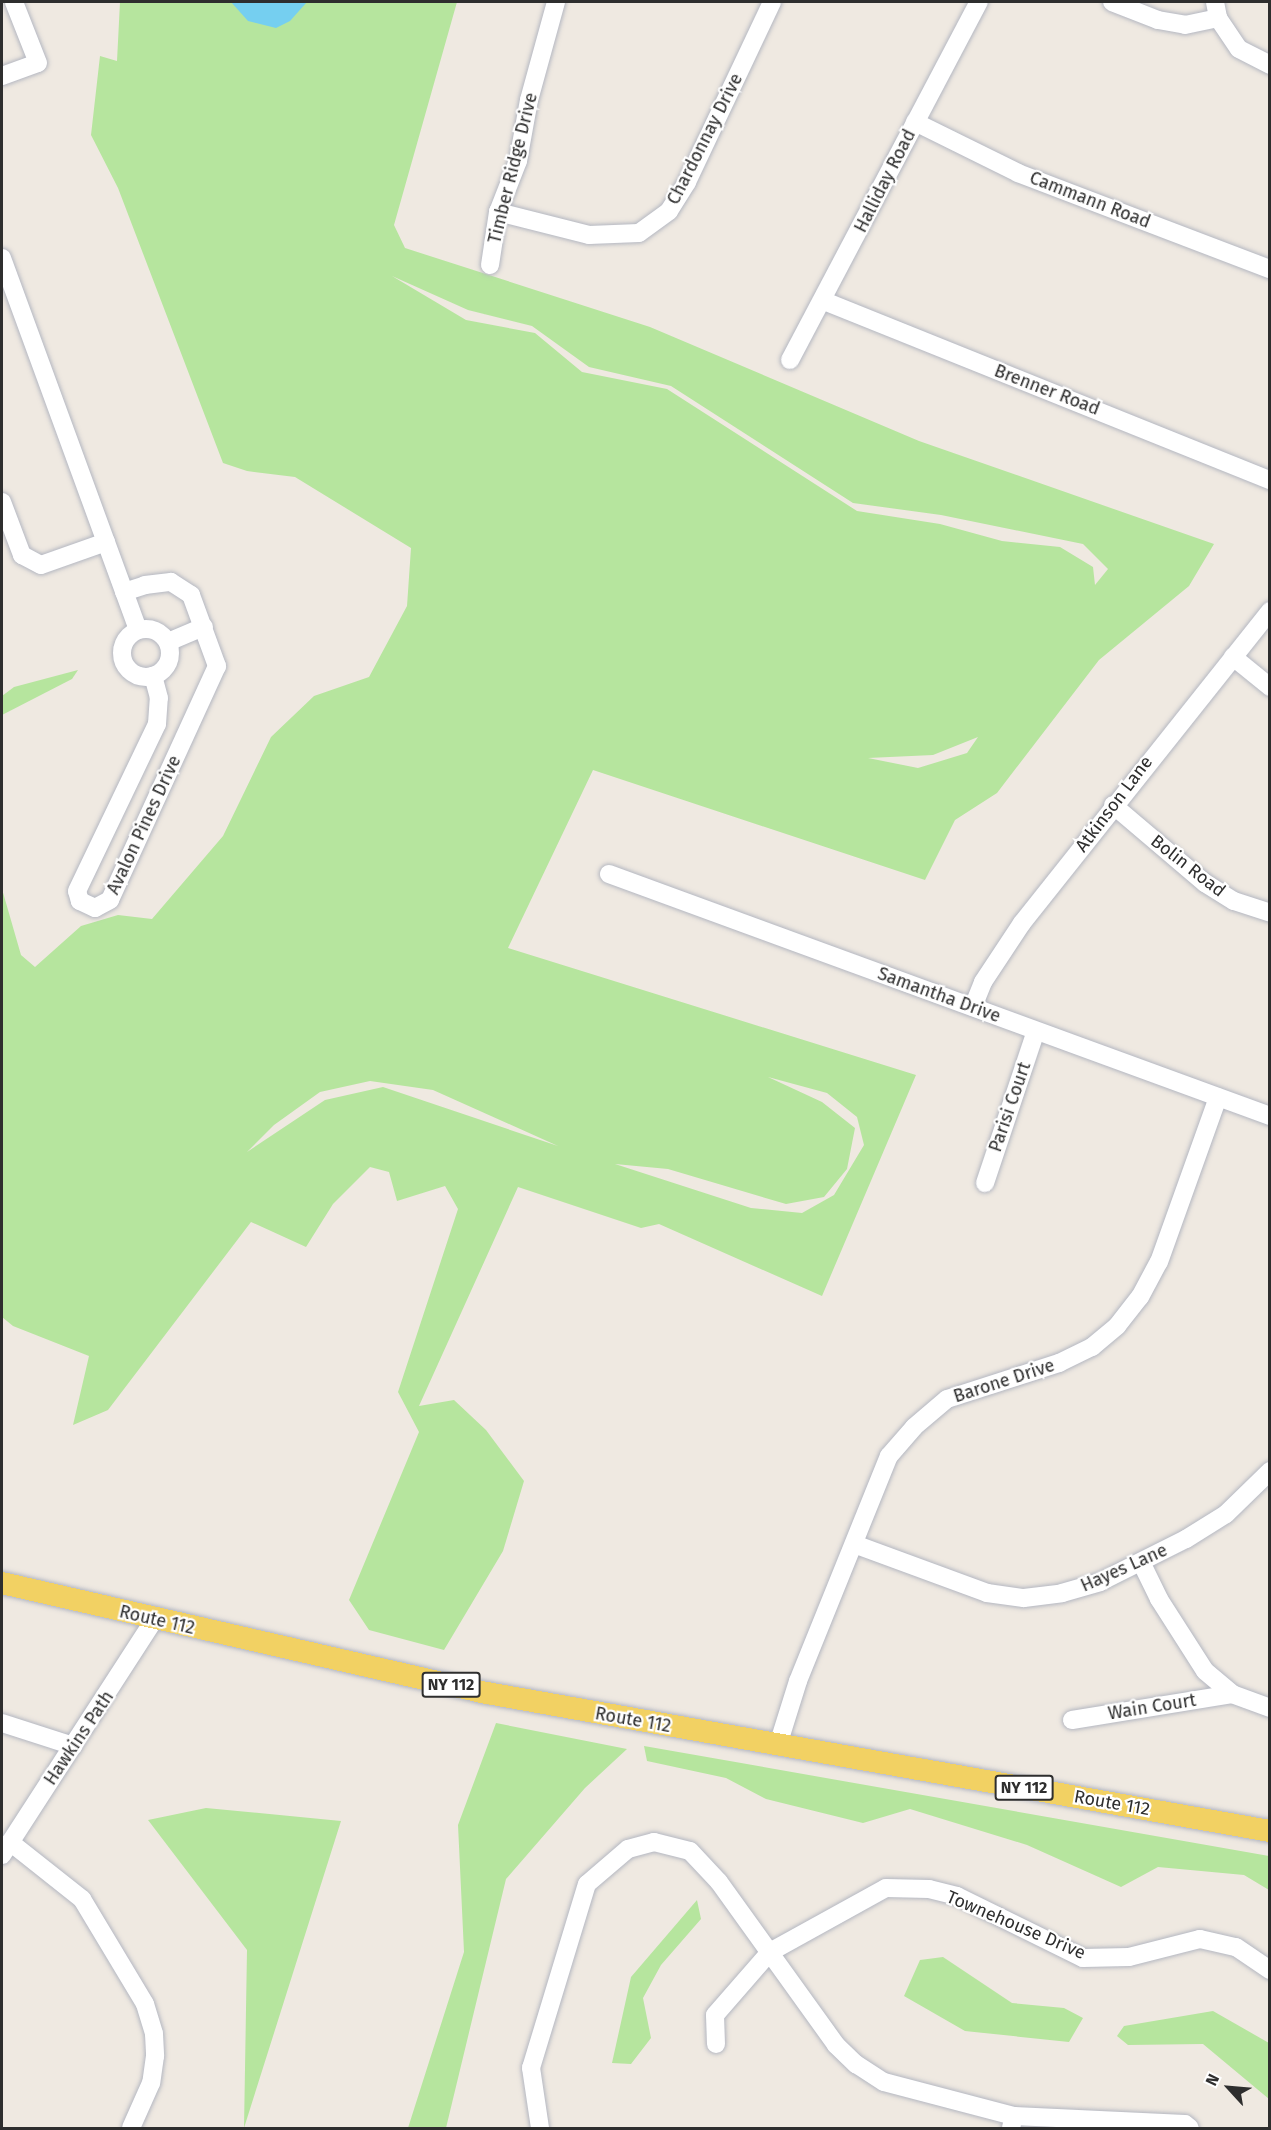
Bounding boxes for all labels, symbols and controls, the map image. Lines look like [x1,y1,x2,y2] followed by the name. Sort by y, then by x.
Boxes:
[663,70,747,208] street label: Chardonnay Drive
[484,90,542,246] street label: Timber Ridge Drive
[850,126,920,236] street label: Halliday Road
[1027,167,1153,233] street label: Cammann Road
[991,360,1103,420] street label: Brenner Road
[102,752,186,898] street label: Avalon Pines Drive
[1071,752,1157,856] street label: Atkinson Lane
[1146,830,1230,902] street label: Bolin Road
[875,963,1003,1027] street label: Samantha Drive
[985,1059,1035,1155] street label: Parisi Court
[951,1355,1057,1407] street label: Barone Drive
[1077,1539,1171,1597] street label: Hayes Lane
[117,1601,197,1639] street label: Route 112
[421,1672,481,1698] road number: NY 112
[40,1687,118,1789] street label: Hawkins Path
[1107,1689,1197,1725] street label: Wain Court
[593,1703,673,1737] street label: Route 112
[994,1775,1054,1801] road number: NY 112
[1072,1786,1152,1820] street label: Route 112
[943,1886,1089,1964] street label: Townehouse Drive
[1199,2058,1259,2118] north arrow
[1202,2071,1223,2089] text: N

